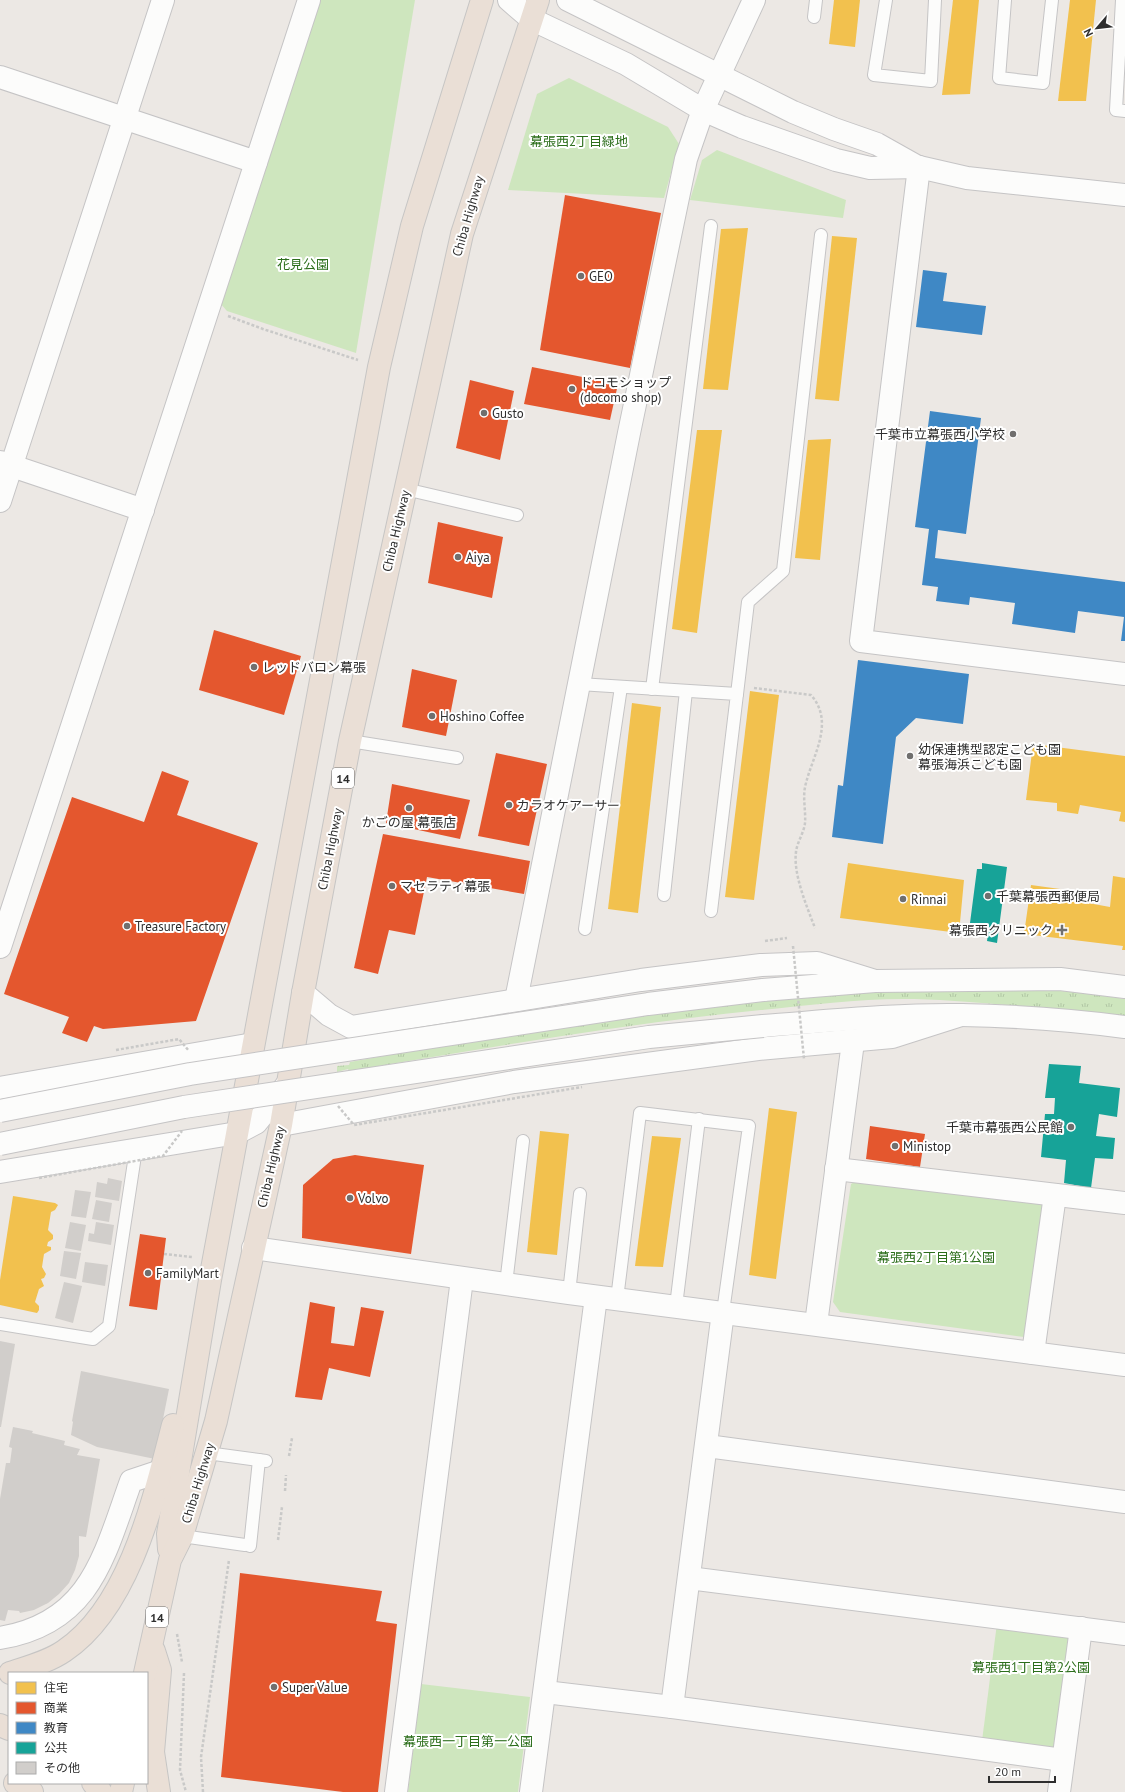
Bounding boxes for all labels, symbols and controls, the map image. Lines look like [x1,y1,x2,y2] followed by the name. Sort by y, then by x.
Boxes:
[1077,8,1117,48] north arrow
[1080,26,1096,39] text: N
[530,133,628,150] park label: 幕張西2丁目緑地
[448,174,488,258] street label: Chiba Highway
[277,256,329,273] park label: 花見公園
[589,268,613,285] place label: GEO
[576,271,586,281] marker: GEO
[580,374,671,406] place label: ドコモショップ (docomo shop)
[567,384,577,394] marker: ドコモショップ (docomo shop)
[492,405,524,422] place label: Gusto
[479,408,489,418] marker: Gusto
[875,426,1005,443] place label: 千葉市立幕張西小学校
[1008,429,1018,439] marker: 千葉市立幕張西小学校
[378,488,414,574] street label: Chiba Highway
[466,549,490,566] place label: Aiya
[453,552,463,562] marker: Aiya
[262,659,366,676] place label: レッドバロン幕張
[249,662,259,672] marker: レッドバロン幕張
[440,708,524,725] place label: Hoshino Coffee
[427,711,437,721] marker: Hoshino Coffee
[918,741,1061,773] place label: 幼保連携型認定こども園 幕張海浜こども園
[905,751,915,761] marker: 幼保連携型認定こども園 幕張海浜こども園
[332,768,354,788] road number: 14
[517,797,620,814] place label: カラオケアーサー
[504,800,514,810] marker: カラオケアーサー
[404,803,414,813] marker: かごの屋 幕張店
[314,806,346,892] street label: Chiba Highway
[362,814,456,831] place label: かごの屋 幕張店
[400,878,490,895] place label: マセラティ幕張
[387,881,397,891] marker: マセラティ幕張
[996,888,1100,905] place label: 千葉幕張西郵便局
[911,891,946,908] place label: Rinnai
[983,891,993,901] marker: 千葉幕張西郵便局
[898,894,908,904] marker: Rinnai
[135,918,226,935] place label: Treasure Factory
[122,921,132,931] marker: Treasure Factory
[949,922,1053,939] place label: 幕張西クリニック
[1056,924,1068,936] marker: 幕張西クリニック
[946,1119,1063,1136] place label: 千葉市幕張西公民館
[1066,1122,1076,1132] marker: 千葉市幕張西公民館
[253,1124,289,1210] street label: Chiba Highway
[903,1138,951,1155] place label: Ministop
[890,1141,900,1151] marker: Ministop
[357,1190,389,1207] place label: Volvo
[345,1193,355,1203] marker: Volvo
[877,1249,995,1266] park label: 幕張西2丁目第1公園
[156,1265,220,1282] place label: FamilyMart
[143,1268,153,1278] marker: FamilyMart
[178,1441,218,1525] street label: Chiba Highway
[146,1607,168,1627] road number: 14
[972,1659,1090,1676] park label: 幕張西1丁目第2公園
[8,1672,148,1784] legend
[282,1679,348,1696] place label: Super Value
[44,1680,68,1695] text: 住宅
[269,1682,279,1692] marker: Super Value
[44,1700,68,1715] text: 商業
[44,1720,68,1735] text: 教育
[403,1733,533,1750] park label: 幕張西一丁目第一公園
[44,1740,68,1755] text: 公共
[989,1758,1055,1784] scale bar
[44,1760,80,1775] text: その他
[995,1764,1021,1779] text: 20 m

